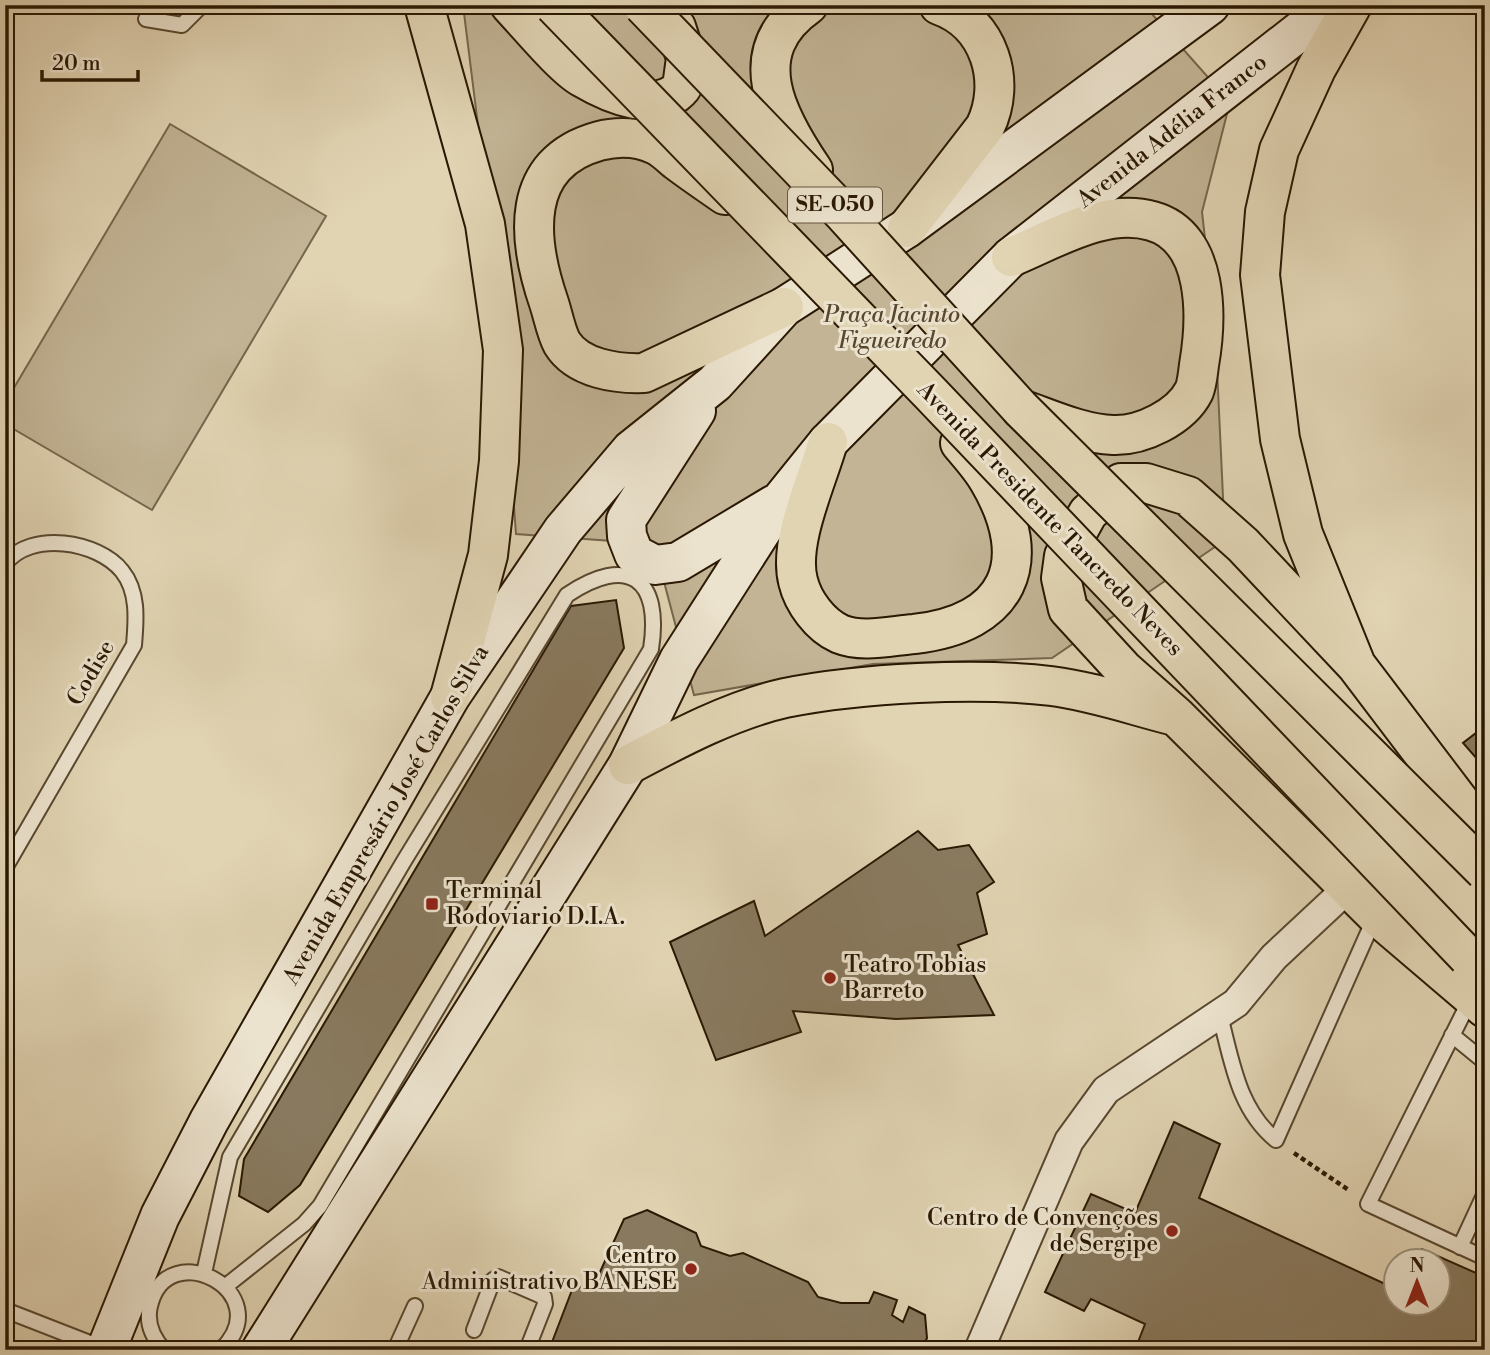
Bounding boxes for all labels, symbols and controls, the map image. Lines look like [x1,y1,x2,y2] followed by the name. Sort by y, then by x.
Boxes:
[42,38,138,82] scale bar
[1071,48,1273,215] street label: Avenida Adélia Franco
[52,51,101,77] text: 20 m
[788,188,882,222] road number: SE-050
[823,301,960,355] park label: Praça Jacinto Figueiredo
[911,375,1189,662] street label: Avenida Presidente Tancredo Neves
[61,635,121,711] street label: Codise
[276,640,495,991] street label: Avenida Empresário José Carlos Silva
[446,877,625,931] place label: Terminal Rodoviario D.I.A.
[424,896,440,912] marker: Terminal Rodoviario D.I.A.
[843,951,986,1005] place label: Teatro Tobias Barreto
[822,970,838,986] marker: Teatro Tobias Barreto
[927,1204,1158,1258] place label: Centro de Convenções de Sergipe
[1164,1223,1180,1239] marker: Centro de Convenções de Sergipe
[421,1242,677,1296] place label: Centro Administrativo BANESE
[1382,1246,1452,1316] north arrow
[1409,1254,1425,1278] text: N
[683,1261,699,1277] marker: Centro Administrativo BANESE

